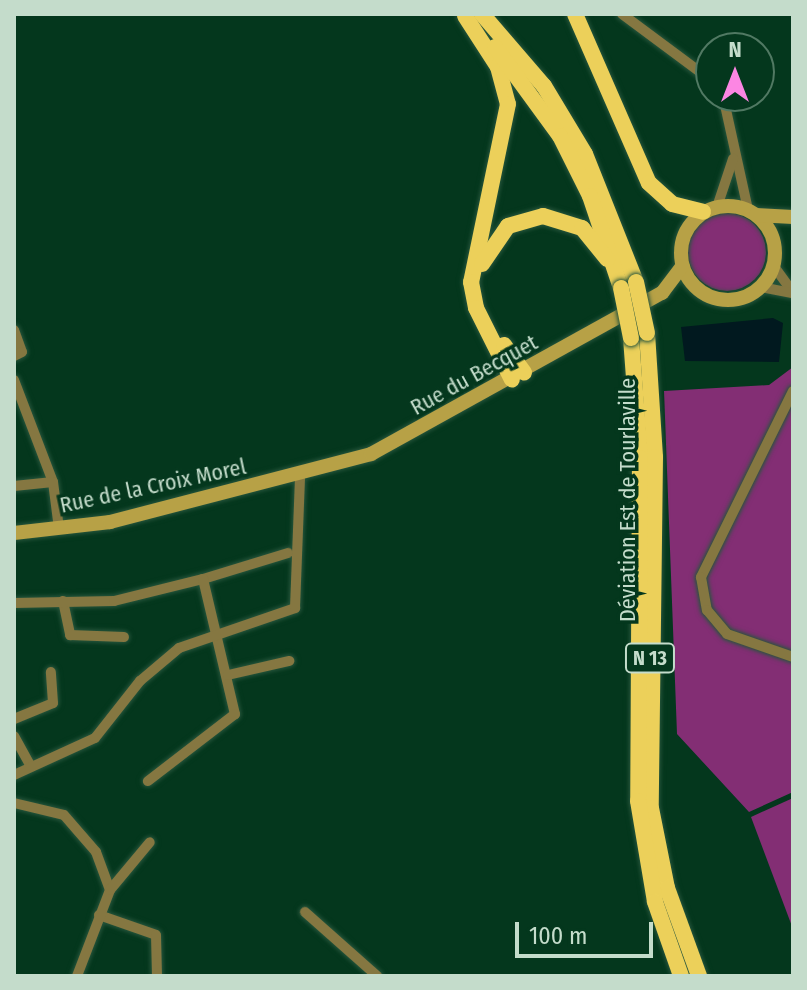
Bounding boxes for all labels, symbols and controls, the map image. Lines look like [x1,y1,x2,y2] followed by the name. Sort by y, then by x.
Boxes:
[695,32,775,112] north arrow
[728,36,742,63] text: N
[406,329,542,421] street label: Rue du Becquet
[615,378,641,622] street label: Déviation Est de Tourlaville
[57,453,249,519] street label: Rue de la Croix Morel
[624,642,676,674] road number: N 13
[519,906,657,956] scale bar
[529,922,587,950] text: 100 m

